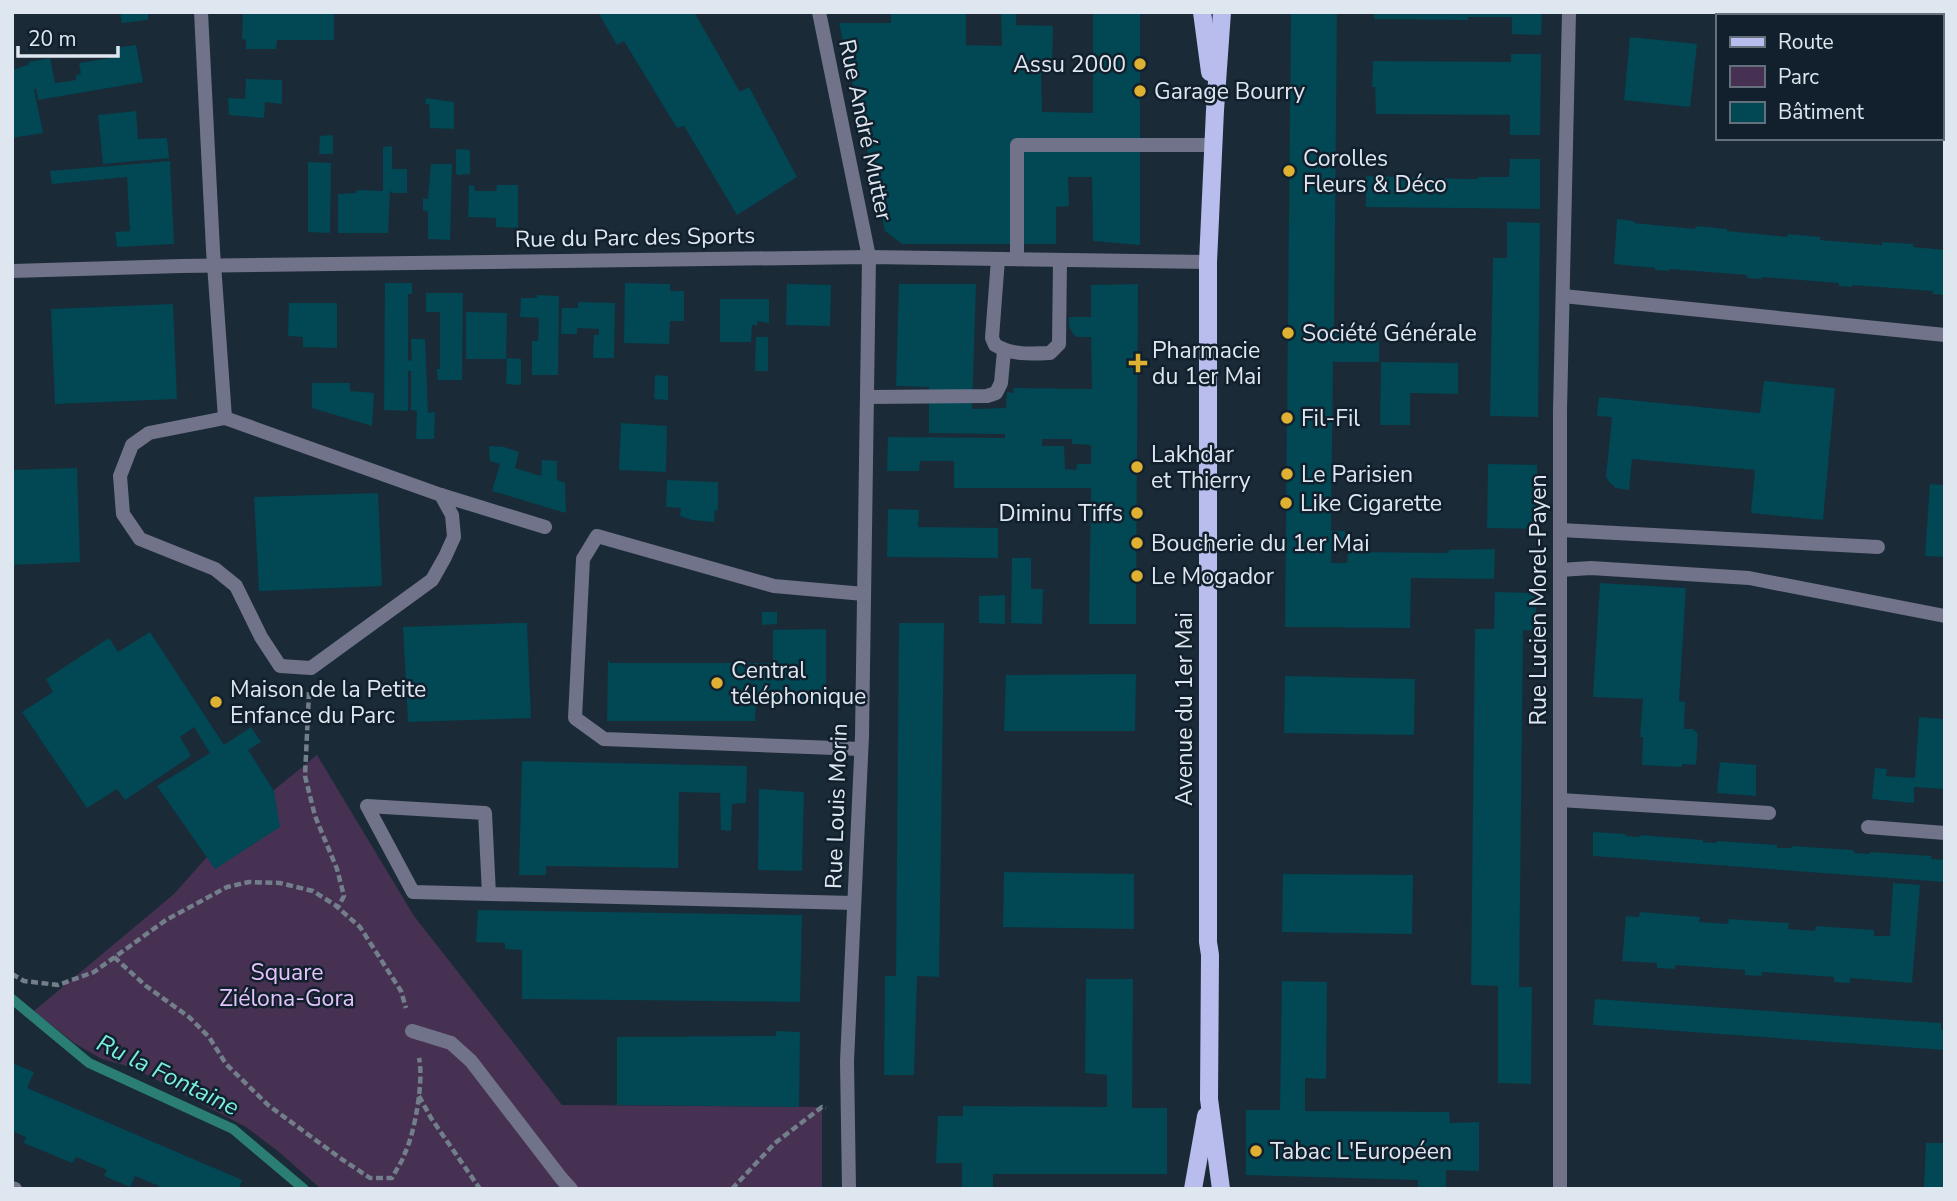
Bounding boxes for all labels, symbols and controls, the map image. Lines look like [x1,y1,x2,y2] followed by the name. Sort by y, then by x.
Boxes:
[18,14,117,58] scale bar
[1716,14,1943,140] legend
[28,25,77,53] text: 20 m
[1778,28,1834,56] text: Route
[831,37,900,224] street label: Rue André Mutter
[1013,49,1126,80] place label: Assu 2000
[1132,56,1148,72] marker: Assu 2000
[1778,63,1819,91] text: Parc
[1154,76,1305,107] place label: Garage Bourry
[1132,83,1148,99] marker: Garage Bourry
[1778,98,1865,126] text: Bâtiment
[1303,143,1447,200] place label: Corolles Fleurs & Déco
[1281,163,1297,179] marker: Corolles Fleurs & Déco
[515,220,755,255] street label: Rue du Parc des Sports
[1302,318,1477,349] place label: Société Générale
[1280,325,1296,341] marker: Société Générale
[1152,335,1262,392] place label: Pharmacie du 1er Mai
[1130,355,1146,371] marker: Pharmacie du 1er Mai
[1301,403,1360,434] place label: Fil-Fil
[1279,410,1295,426] marker: Fil-Fil
[1151,439,1251,496] place label: Lakhdar et Thierry
[1129,459,1145,475] marker: Lakhdar et Thierry
[1301,459,1413,490] place label: Le Parisien
[1279,466,1295,482] marker: Le Parisien
[1523,475,1554,726] street label: Rue Lucien Morel-Payen
[1300,488,1442,519] place label: Like Cigarette
[1278,495,1294,511] marker: Like Cigarette
[999,498,1123,529] place label: Diminu Tiffs
[1129,505,1145,521] marker: Diminu Tiffs
[1151,528,1370,559] place label: Boucherie du 1er Mai
[1129,535,1145,551] marker: Boucherie du 1er Mai
[1151,561,1275,592] place label: Le Mogador
[1129,568,1145,584] marker: Le Mogador
[1169,612,1200,806] street label: Avenue du 1er Mai
[731,655,866,712] place label: Central téléphonique
[230,674,426,731] place label: Maison de la Petite Enfance du Parc
[709,675,725,691] marker: Central téléphonique
[208,694,224,710] marker: Maison de la Petite Enfance du Parc
[818,723,855,889] street label: Rue Louis Morin
[219,957,355,1014] park label: Square Ziélona-Gora
[92,1027,245,1123] water label: Ru la Fontaine
[1270,1136,1452,1167] place label: Tabac L'Européen
[1248,1143,1264,1159] marker: Tabac L'Européen

